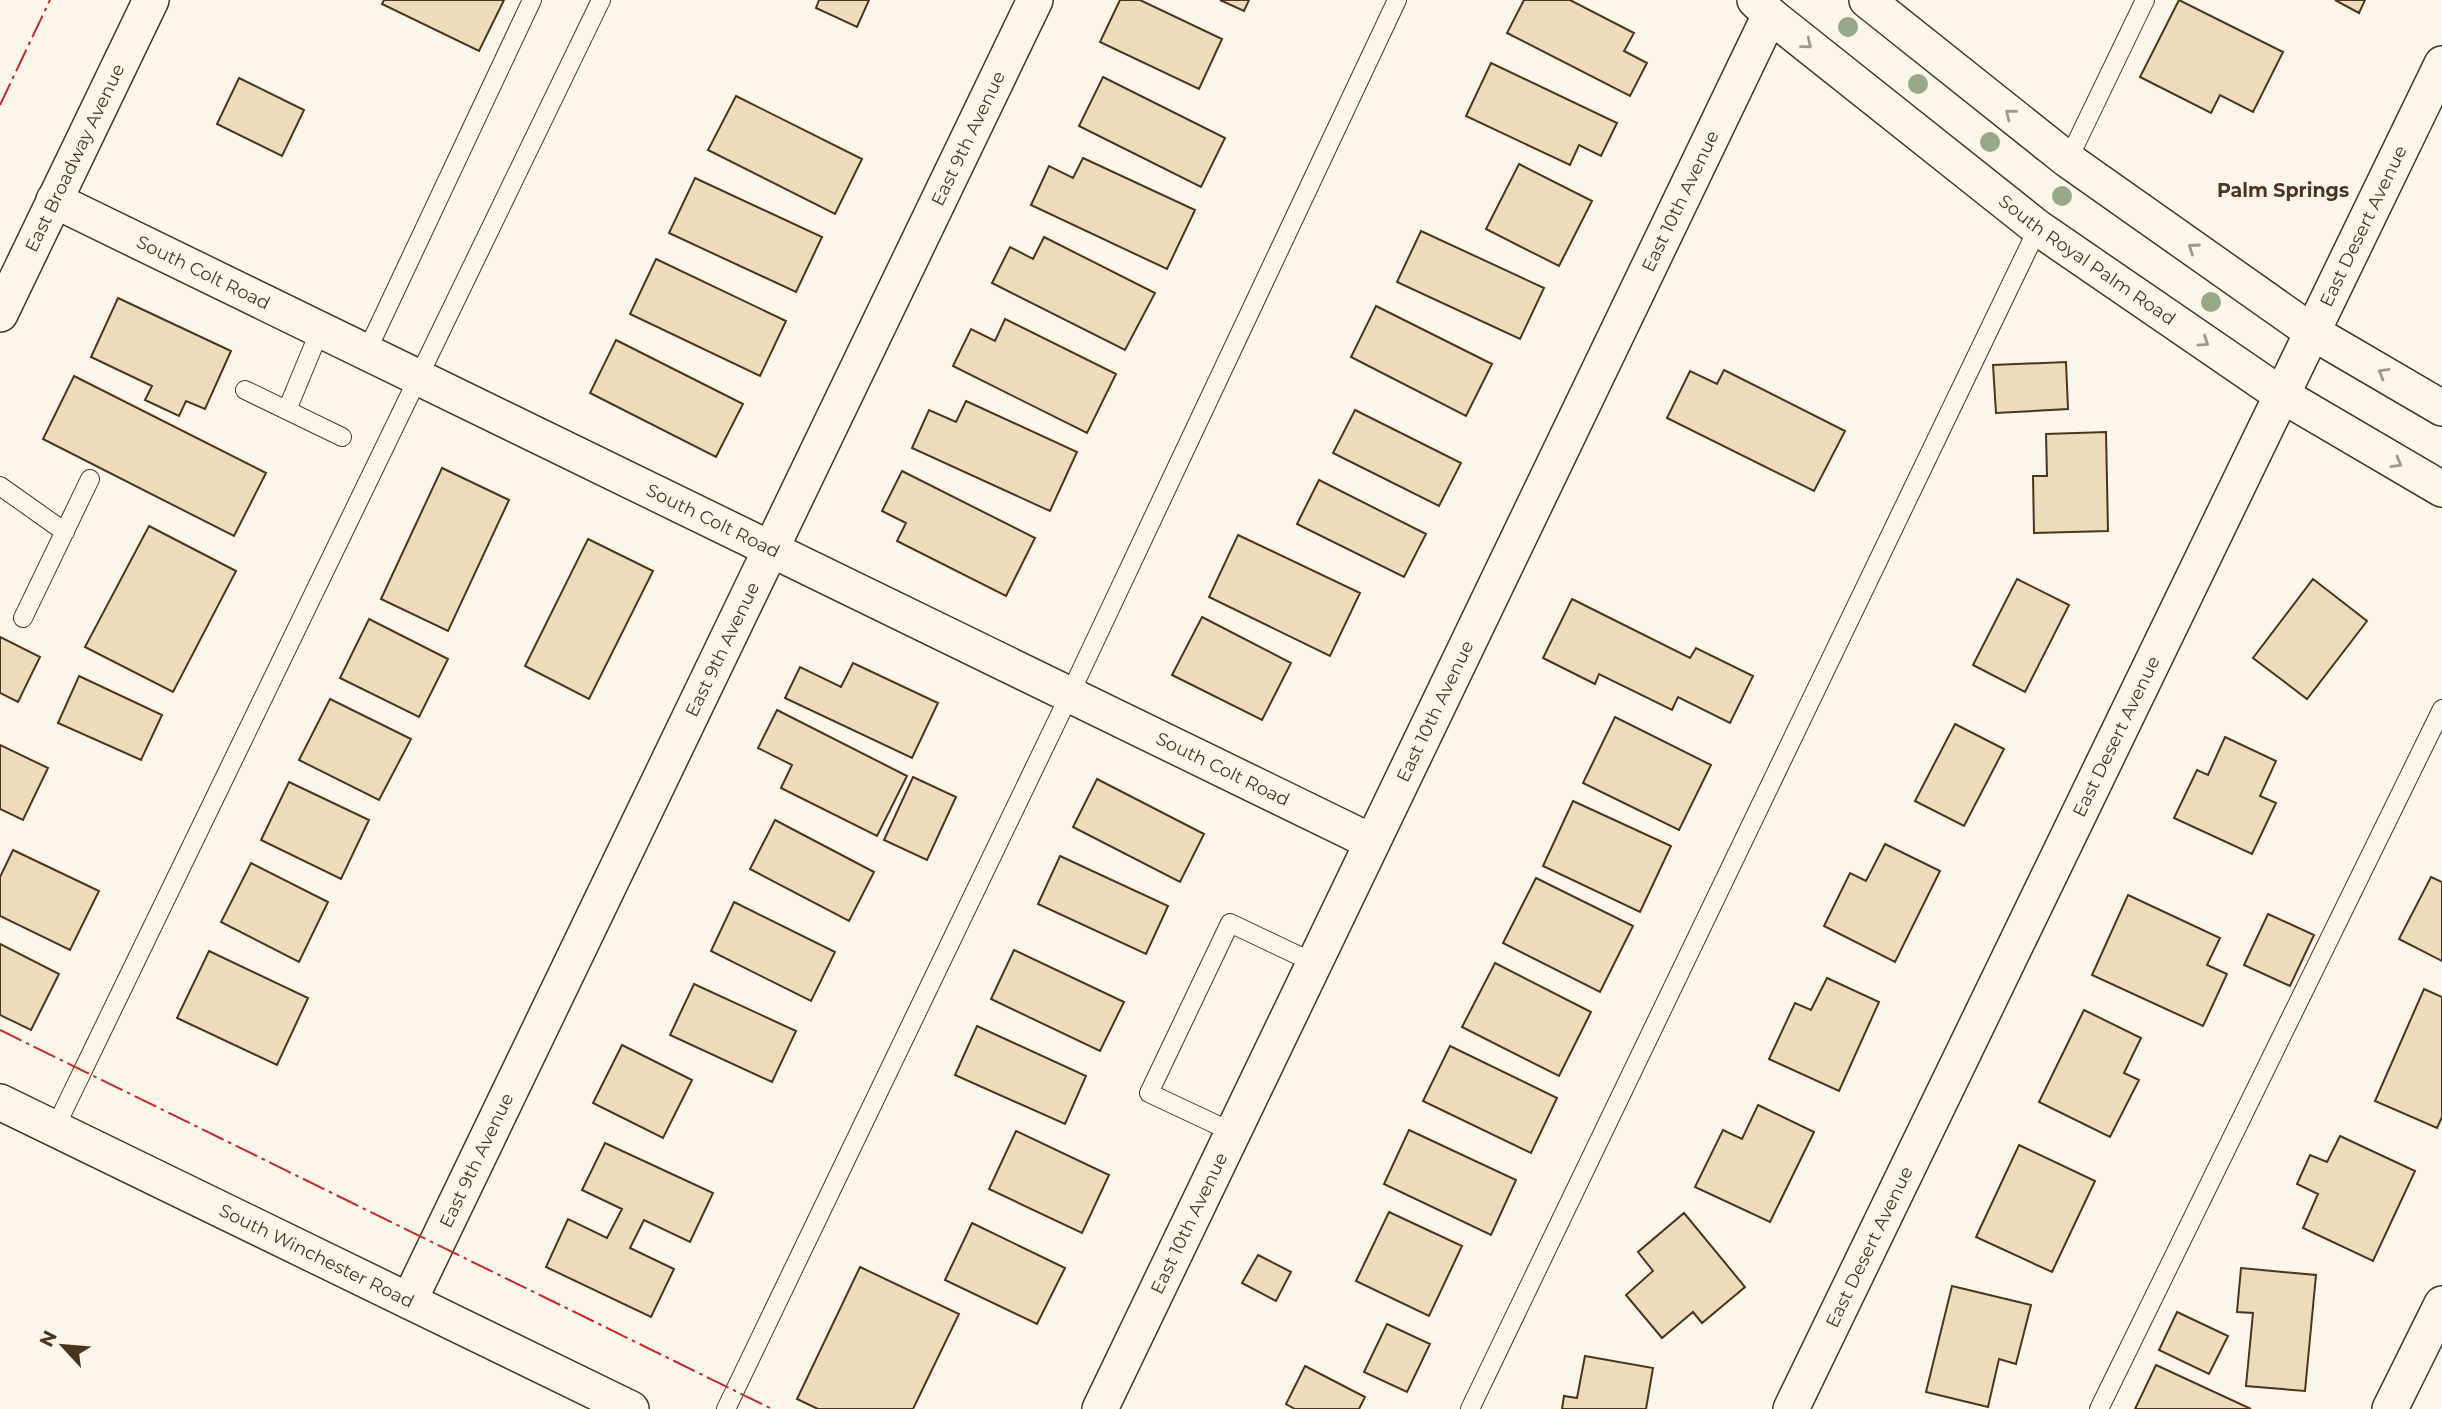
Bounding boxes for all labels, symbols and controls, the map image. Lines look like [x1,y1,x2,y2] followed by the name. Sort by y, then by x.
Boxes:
[1798,36,1811,48] one-way arrow
[20,60,130,256] street label: East Broadway Avenue
[927,68,1010,209] street label: East 9th Avenue
[2005,109,2017,122] one-way arrow
[1637,127,1724,275] street label: East 10th Avenue
[2315,142,2412,310] street label: East Desert Avenue
[2217,179,2349,202] district label: Palm Springs
[1994,190,2180,330] street label: South Royal Palm Road
[133,231,274,315] street label: South Colt Road
[2188,244,2201,257] one-way arrow
[2196,334,2209,346] one-way arrow
[2378,369,2391,382] one-way arrow
[2390,455,2402,468] one-way arrow
[642,479,783,563] street label: South Colt Road
[681,579,764,720] street label: East 9th Avenue
[1392,637,1479,786] street label: East 10th Avenue
[2068,652,2165,821] street label: East Desert Avenue
[1152,727,1293,811] street label: South Colt Road
[435,1089,518,1231] street label: East 9th Avenue
[1146,1149,1233,1298] street label: East 10th Avenue
[1821,1163,1918,1331] street label: East Desert Avenue
[215,1199,418,1313] street label: South Winchester Road
[28,1311,98,1381] north arrow
[34,1327,62,1351] text: N

